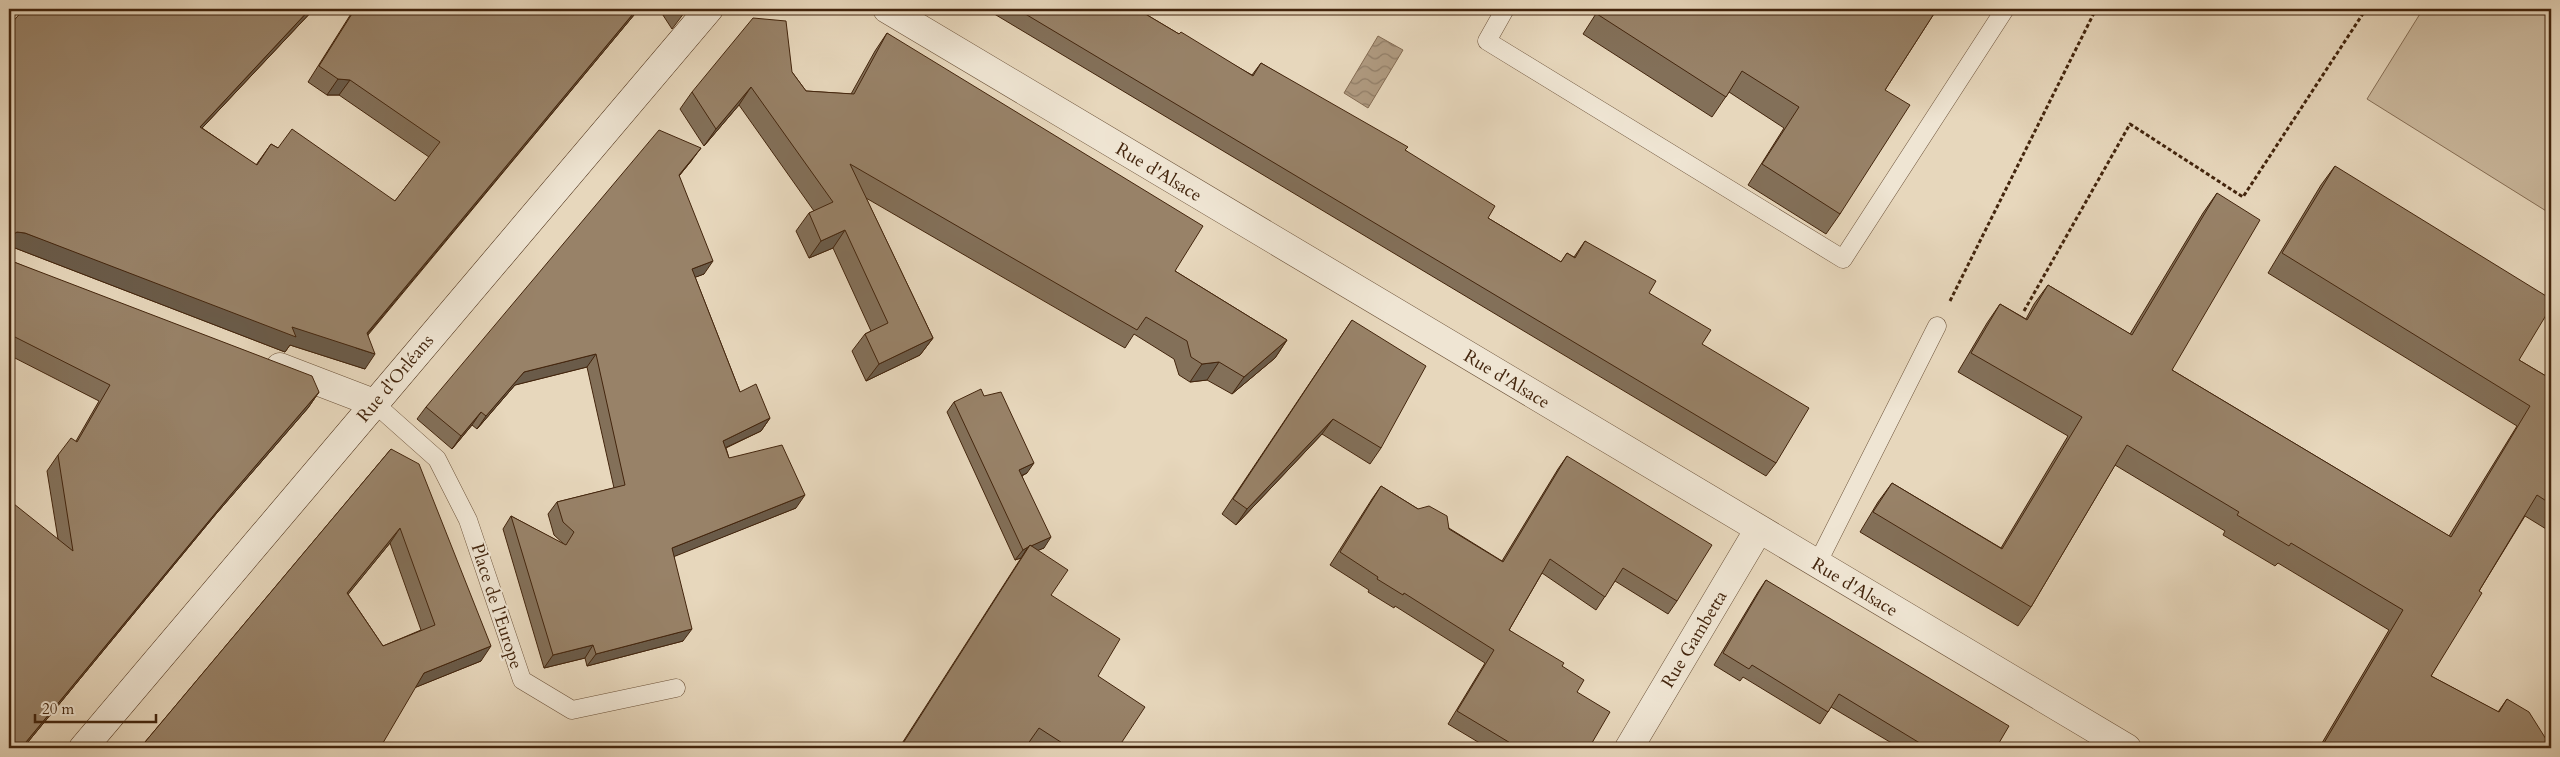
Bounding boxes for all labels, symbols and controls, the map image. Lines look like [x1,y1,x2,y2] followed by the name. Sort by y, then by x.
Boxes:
[1111,137,1207,208] street label: Rue d'Alsace
[351,329,440,428] street label: Rue d'Orléans
[1459,344,1555,415] street label: Rue d'Alsace
[464,540,529,672] street label: Place de l'Europe
[1807,552,1903,623] street label: Rue d'Alsace
[1655,586,1733,693] street label: Rue Gambetta
[35,692,156,724] scale bar
[42,699,74,719] text: 20 m

